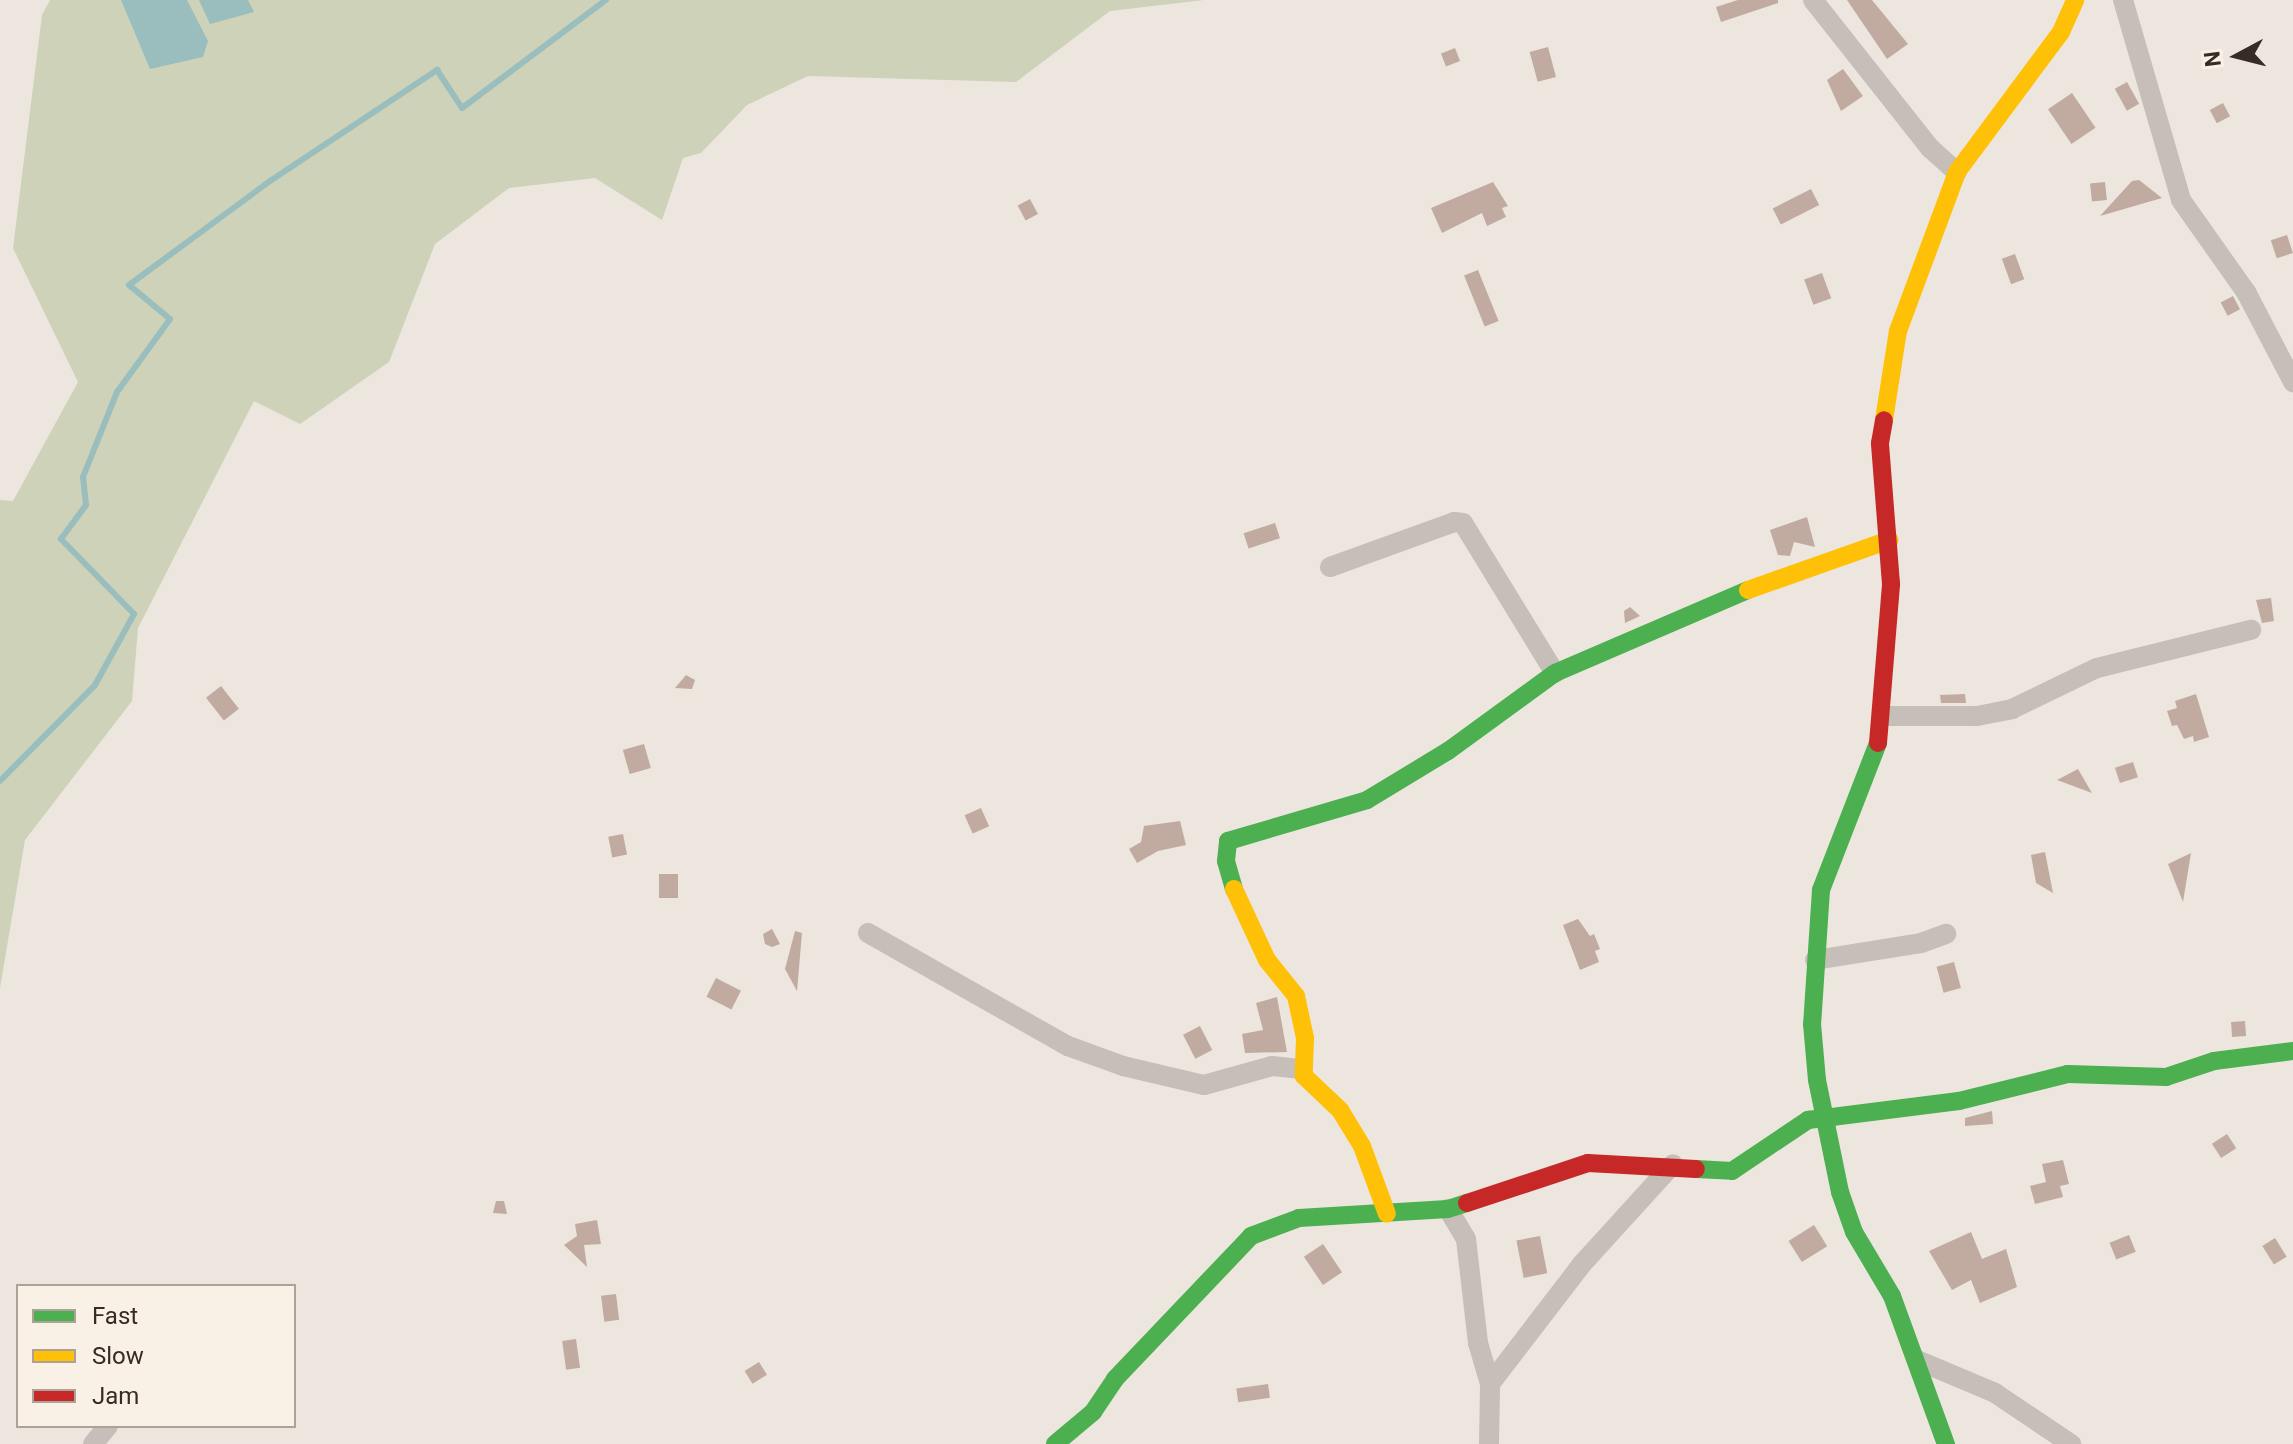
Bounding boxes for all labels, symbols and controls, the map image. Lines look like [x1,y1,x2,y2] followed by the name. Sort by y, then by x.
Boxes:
[2197,16,2277,96] north arrow
[2199,50,2226,68] text: N
[16,1284,296,1428] legend
[92,1302,138,1330] text: Fast
[92,1342,144,1370] text: Slow
[92,1382,139,1410] text: Jam

